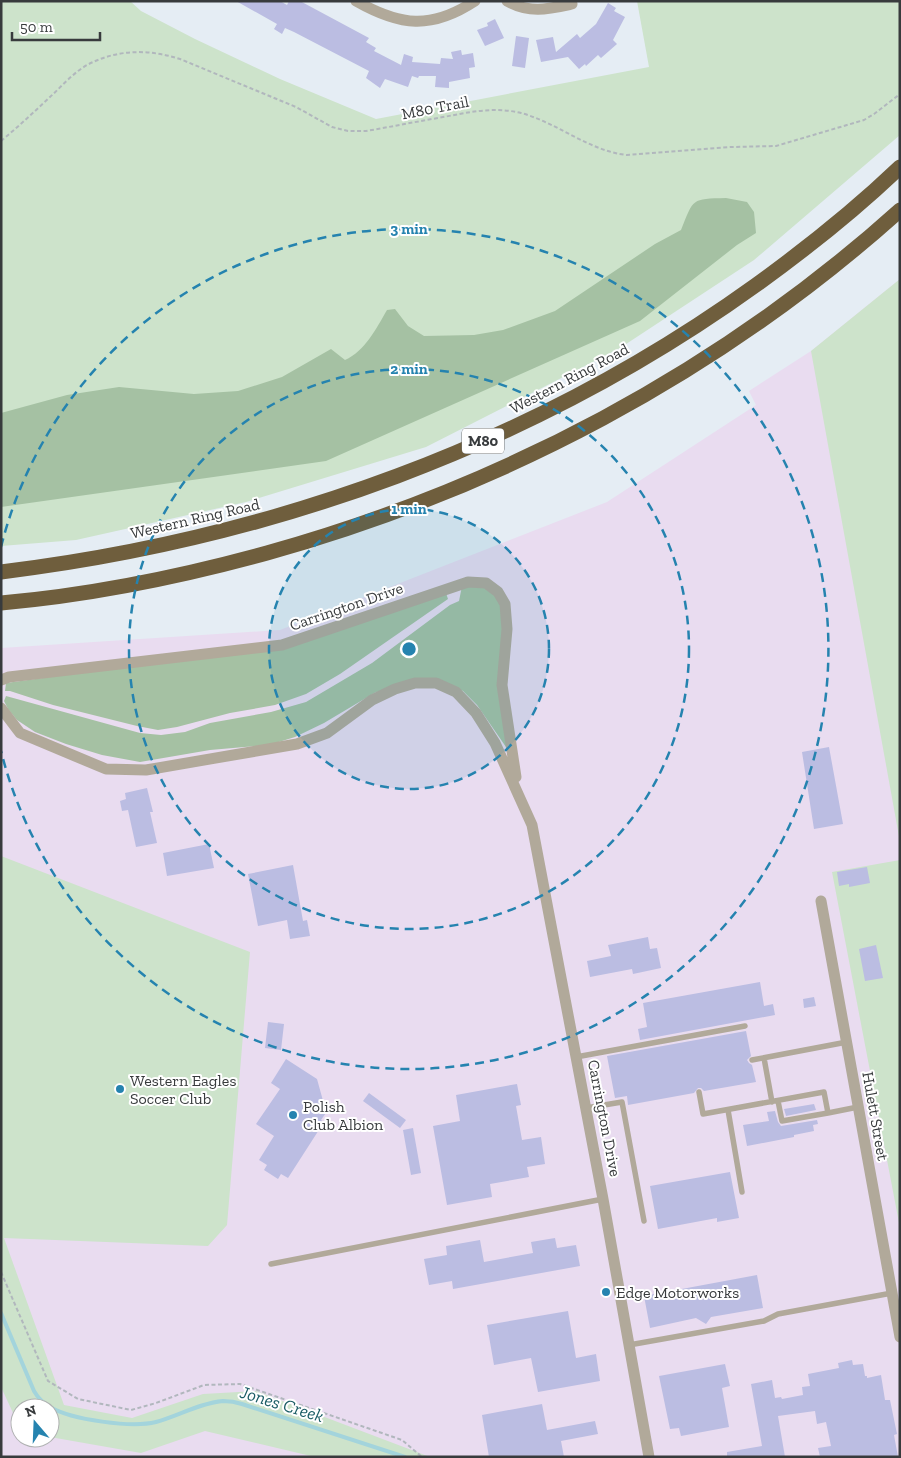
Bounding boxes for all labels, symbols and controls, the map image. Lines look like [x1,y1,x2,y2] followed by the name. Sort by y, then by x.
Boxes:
[12,10,100,42] scale bar
[20,18,53,36] text: 50 m
[400,92,470,123] street label: M80 Trail
[390,220,428,238] text: 3 min
[506,339,632,418] street label: Western Ring Road
[390,360,428,378] text: 2 min
[462,428,504,454] road number: M80
[129,494,262,543] street label: Western Ring Road
[391,500,427,518] text: 1 min
[287,578,405,635] street label: Carrington Drive
[400,640,418,658] centre of rings
[584,1058,625,1178] street label: Carrington Drive
[858,1070,893,1162] street label: Hulett Street
[130,1071,236,1108] place label: Western Eagles Soccer Club
[114,1083,126,1095] marker: Western Eagles Soccer Club
[303,1097,384,1134] place label: Polish Club Albion
[287,1109,299,1121] marker: Polish Club Albion
[616,1283,739,1302] place label: Edge Motorworks
[600,1286,612,1298] marker: Edge Motorworks
[237,1381,326,1427] water label: Jones Creek
[10,1398,60,1448] north arrow
[23,1401,39,1421] text: N

